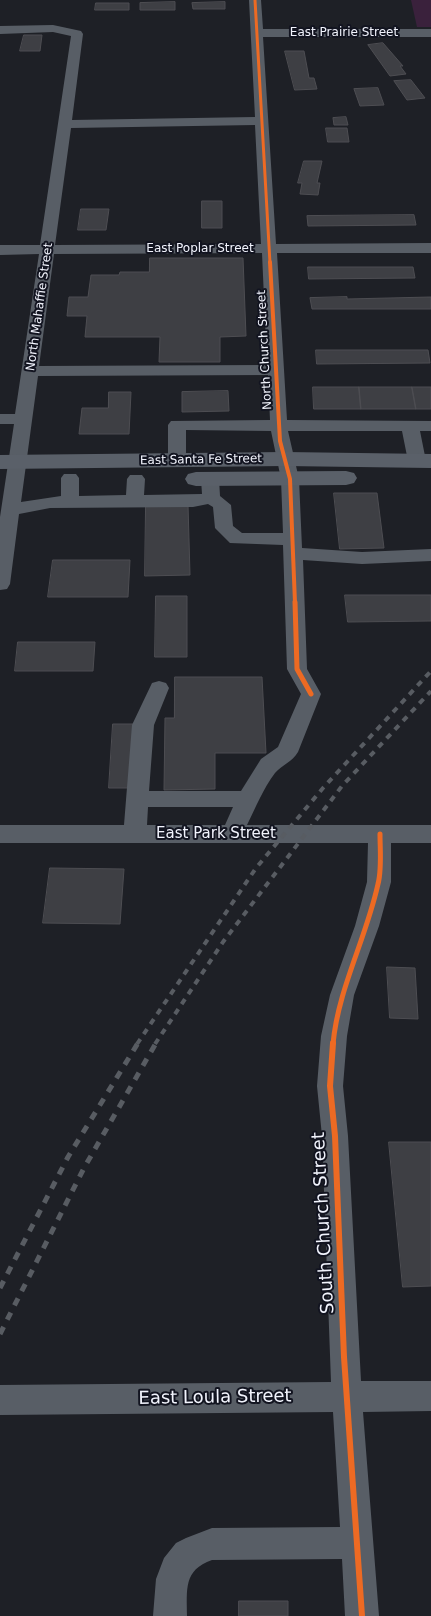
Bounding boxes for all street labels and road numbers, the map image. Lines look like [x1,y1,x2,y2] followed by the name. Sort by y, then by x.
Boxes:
[290,26,398,40] street label: East Prairie Street
[24,242,56,372] street label: North Mahaffie Street
[146,242,254,256] street label: East Poplar Street
[255,290,275,410] street label: North Church Street
[140,452,262,468] street label: East Santa Fe Street
[156,825,276,843] street label: East Park Street
[308,1131,340,1315] street label: South Church Street
[138,1386,292,1410] street label: East Loula Street

